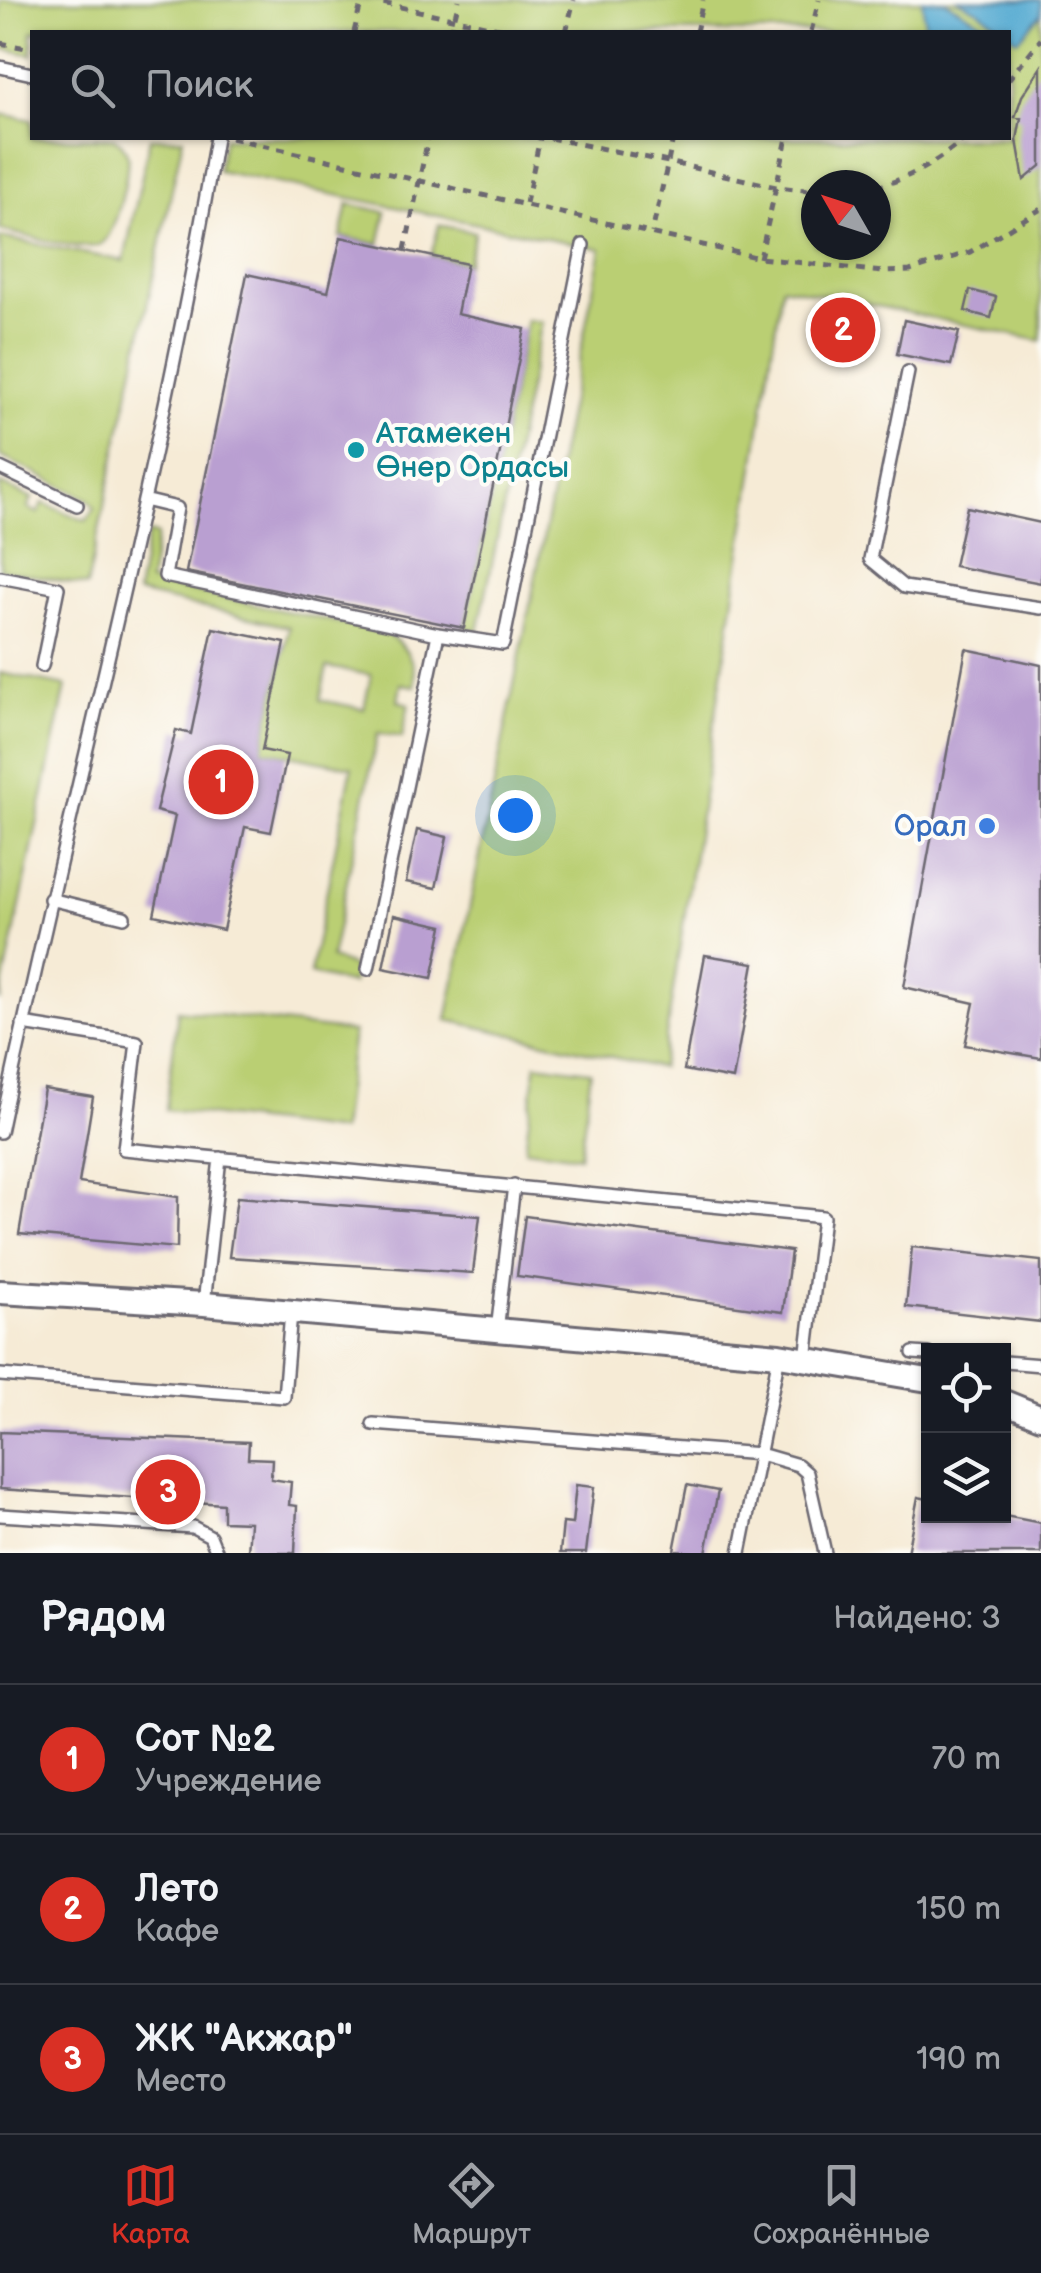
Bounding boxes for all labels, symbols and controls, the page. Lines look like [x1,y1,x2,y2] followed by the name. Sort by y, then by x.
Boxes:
[30,30,1011,140] search box
[65,58,120,113] icon: search
[145,63,253,108] text: Поиск
[801,170,891,260] north arrow
[810,292,876,368] pin: 2
[375,416,569,486] place label: Атамекен Өнер Ордасы
[345,439,367,461] marker: Атамекен Өнер Ордасы
[188,744,254,820] pin: 1
[490,790,541,841] your location
[894,809,967,845] place label: Орал
[976,815,998,837] marker: Орал
[921,1343,1011,1523] map controls
[921,1343,1011,1433] button: locate
[921,1433,1011,1523] button: layers
[136,1454,200,1530] pin: 3
[40,1593,167,1644] text: Рядом
[833,1599,1001,1638] text: Найдено: 3
[135,1717,275,1762] text: Сот №2
[66,1740,79,1779] text: 1
[931,1740,1001,1779] text: 70 m
[135,1762,322,1801] text: Учреждение
[135,1867,219,1912] text: Лето
[63,1890,82,1929] text: 2
[916,1890,1001,1929] text: 150 m
[135,1912,219,1951] text: Кафе
[135,2017,353,2062] text: ЖК "Акжар"
[63,2040,82,2079] text: 3
[916,2040,1001,2079] text: 190 m
[135,2062,226,2101] text: Место
[111,2158,190,2251] tab: Карта
[412,2158,531,2251] tab: Маршрут
[753,2158,930,2251] tab: Сохранённые

